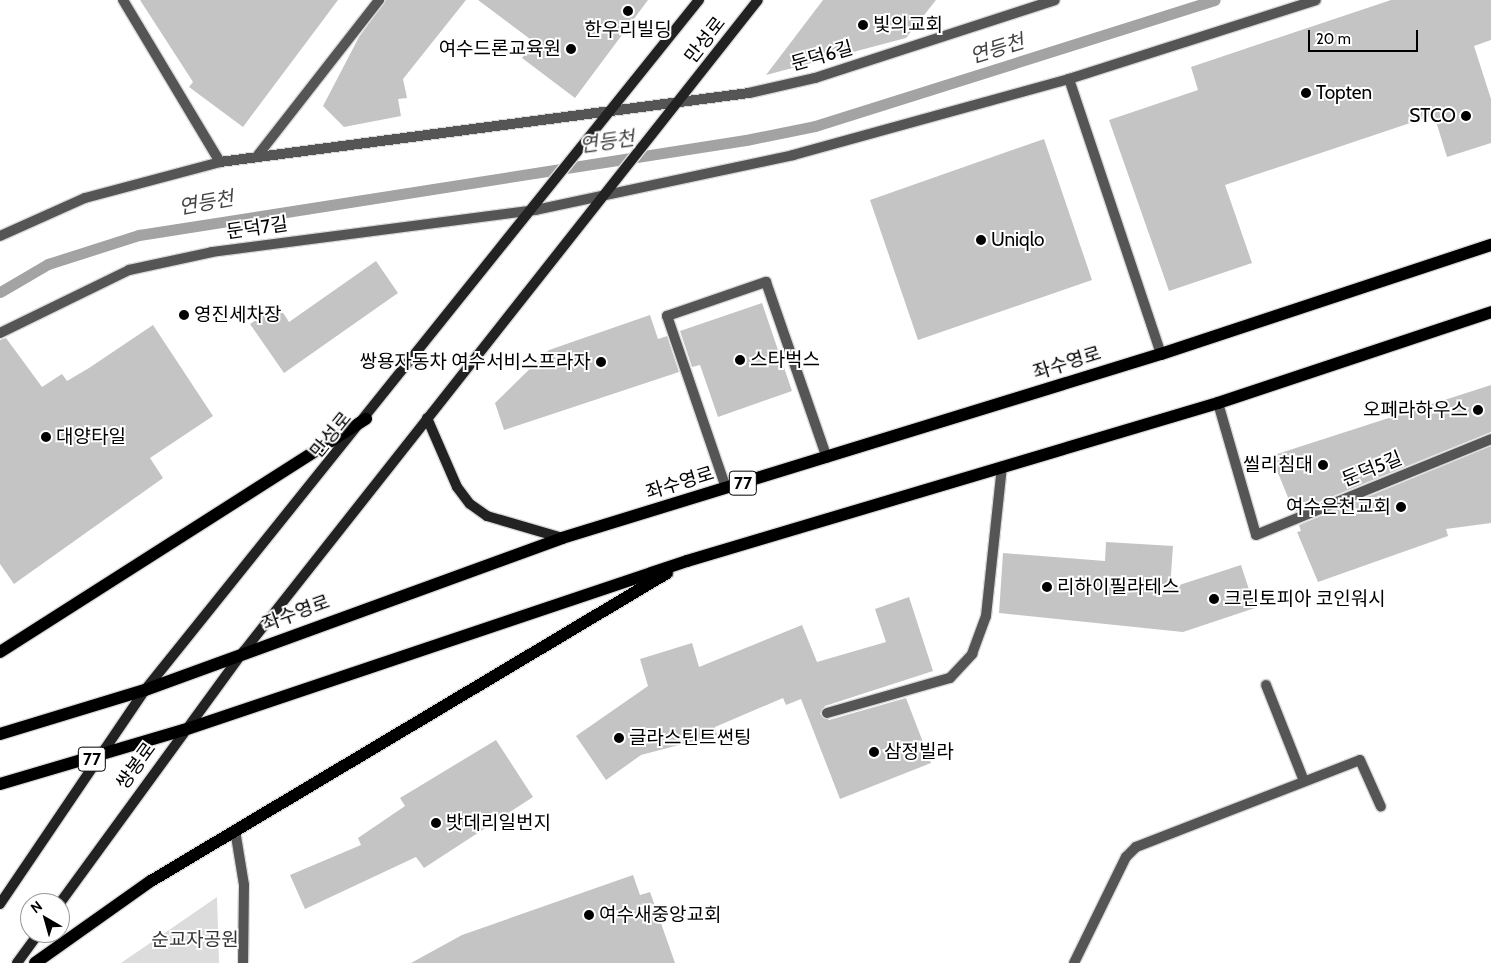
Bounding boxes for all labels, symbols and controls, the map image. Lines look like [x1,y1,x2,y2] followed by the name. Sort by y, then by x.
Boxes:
[622,5,634,17] marker: 한우리빌딩
[680,12,730,68] street label: 만성로
[873,14,943,36] place label: 빛의교회
[584,19,672,41] place label: 한우리빌딩
[857,19,869,31] marker: 빛의교회
[1311,20,1421,52] scale bar
[967,29,1027,69] water label: 연등천
[1316,30,1351,48] text: 20 m
[788,36,856,76] street label: 둔덕6길
[439,38,561,60] place label: 여수드론교육원
[565,43,577,55] marker: 여수드론교육원
[1316,82,1372,104] place label: Topten
[1300,87,1312,99] marker: Topten
[1409,105,1456,127] place label: STCO
[1460,110,1472,122] marker: STCO
[578,126,636,158] water label: 연등천
[177,186,235,220] water label: 연등천
[225,212,289,244] street label: 둔덕7길
[991,229,1045,251] place label: Uniqlo
[975,234,987,246] marker: Uniqlo
[194,304,281,326] place label: 영진세차장
[178,309,190,321] marker: 영진세차장
[1030,342,1104,384] street label: 좌수영로
[750,349,820,371] place label: 스타벅스
[359,351,591,373] place label: 쌍용자동차 여수서비스프라자
[734,354,746,366] marker: 스타벅스
[595,356,607,368] marker: 쌍용자동차 여수서비스프라자
[1363,399,1468,421] place label: 오페라하우스
[1472,404,1484,416] marker: 오페라하우스
[306,407,356,463] street label: 만성로
[56,426,126,448] place label: 대양타일
[40,431,52,443] marker: 대양타일
[1339,447,1405,491] street label: 둔덕5길
[1243,454,1313,476] place label: 씰리침대
[1317,459,1329,471] marker: 씰리침대
[643,462,717,504] street label: 좌수영로
[728,468,758,498] road number: 77
[1286,496,1391,518] place label: 여수은천교회
[1395,501,1407,513] marker: 여수은천교회
[1057,576,1179,598] place label: 리하이필라테스
[1041,581,1053,593] marker: 리하이필라테스
[1224,588,1386,610] place label: 크린토피아 코인워시
[259,590,333,636] street label: 좌수영로
[1208,593,1220,605] marker: 크린토피아 코인워시
[629,727,751,749] place label: 글라스틴트썬팅
[613,732,625,744] marker: 글라스틴트썬팅
[111,738,161,794] street label: 쌍봉로
[884,741,954,763] place label: 삼정빌라
[77,744,107,774] road number: 77
[868,746,880,758] marker: 삼정빌라
[446,812,551,834] place label: 밧데리일번지
[430,817,442,829] marker: 밧데리일번지
[20,893,70,943] north arrow
[27,897,46,917] text: N
[599,904,721,926] place label: 여수새중앙교회
[583,909,595,921] marker: 여수새중앙교회
[151,929,239,951] park label: 순교자공원

